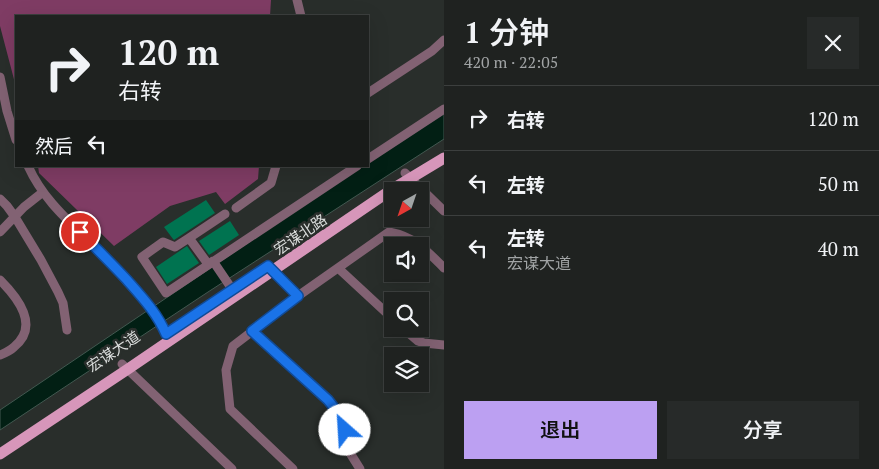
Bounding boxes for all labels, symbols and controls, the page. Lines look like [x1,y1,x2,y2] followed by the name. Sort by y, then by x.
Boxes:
[464,12,549,52] text: 1 分钟
[807,17,859,69] button: close
[118,29,219,75] text: 120 m
[35,35,100,100] icon: right
[464,51,558,73] text: 420 m · 22:05
[118,76,162,105] text: 右转
[464,104,492,132] icon: right
[808,106,859,131] text: 120 m
[507,107,545,132] text: 右转
[83,130,111,158] icon: left
[35,133,73,158] text: 然后
[464,169,492,197] icon: left
[818,171,859,196] text: 50 m
[507,172,545,197] text: 左转
[384,182,429,228] north arrow
[384,182,429,392] map controls
[270,209,330,259] street label: 宏谋北路
[59,211,101,253] pin
[66,218,94,246] icon: arrive
[507,225,545,250] text: 左转
[464,234,492,262] icon: left
[818,236,859,261] text: 40 m
[384,237,429,282] button: sound
[507,252,571,274] text: 宏谋大道
[384,292,429,337] button: search
[83,326,143,376] street label: 宏谋大道
[384,347,429,392] button: layers
[464,401,657,459] button: 退出
[667,401,859,459] button: 分享
[318,403,370,455] position arrow

